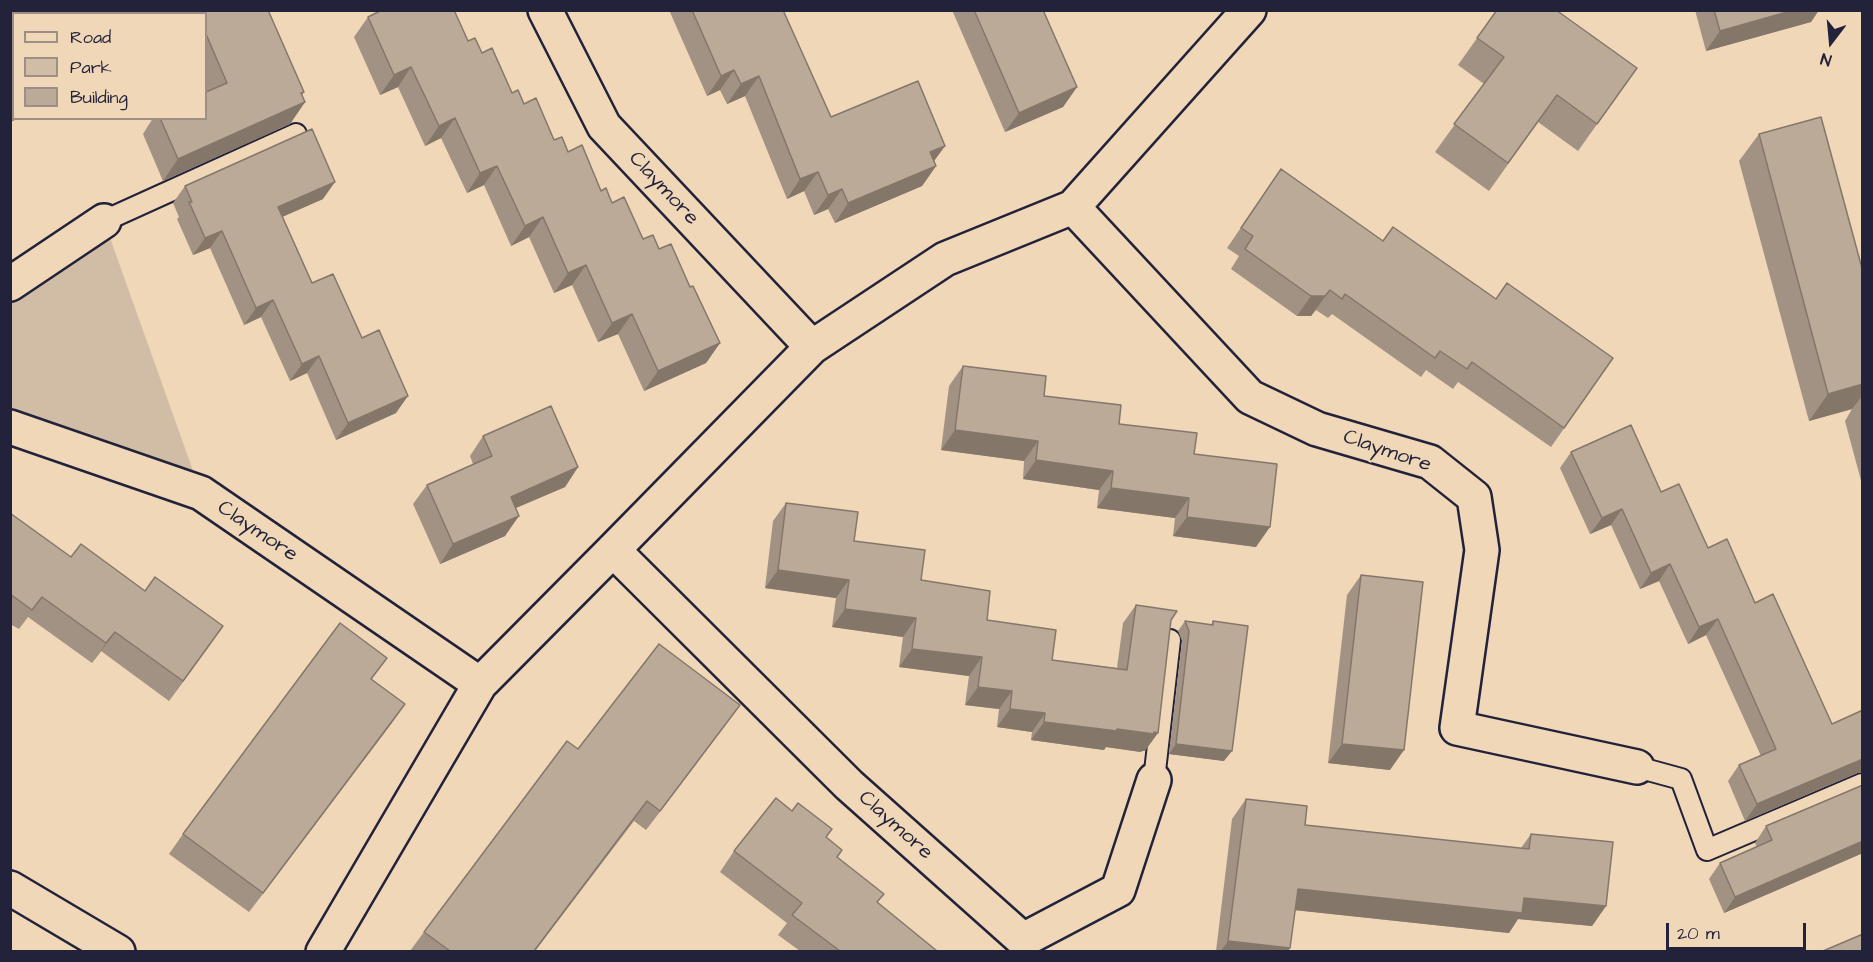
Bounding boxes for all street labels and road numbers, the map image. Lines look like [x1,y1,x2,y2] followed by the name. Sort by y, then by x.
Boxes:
[623,147,703,231] street label: Claymore
[1340,425,1434,479] street label: Claymore
[212,496,302,568] street label: Claymore
[853,786,937,866] street label: Claymore

